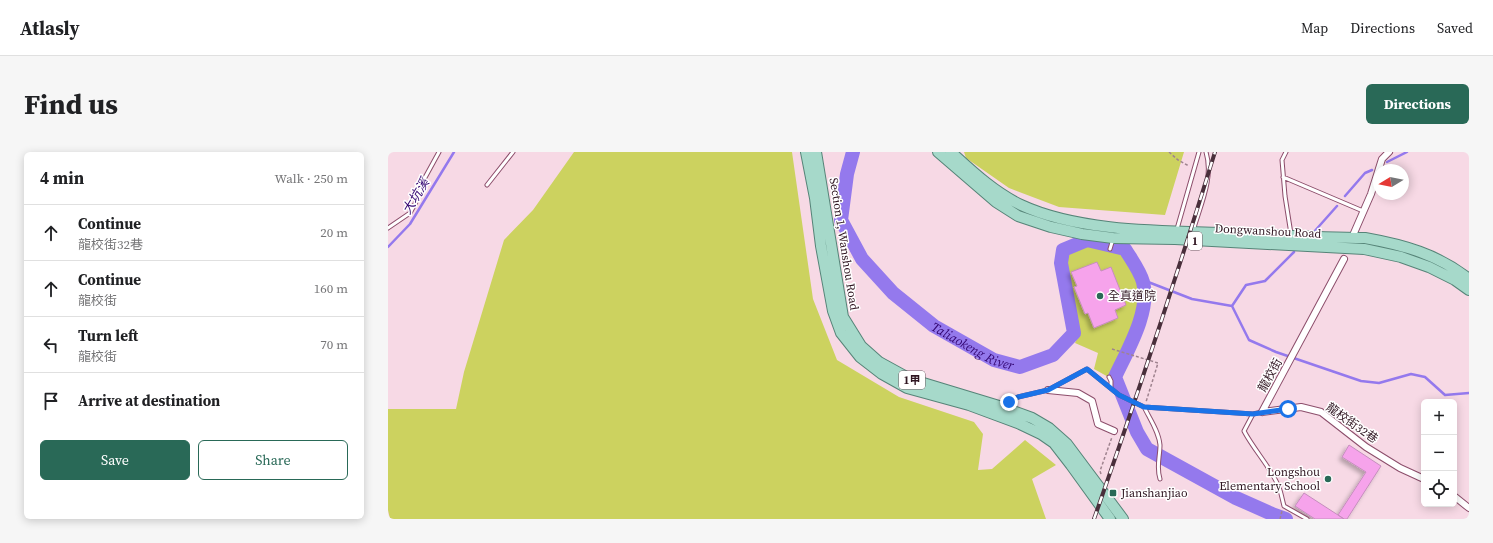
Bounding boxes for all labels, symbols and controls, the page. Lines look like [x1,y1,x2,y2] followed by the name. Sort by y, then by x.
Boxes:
[20,15,80,41] text: Atlasly
[1301,18,1328,38] text: Map
[1350,18,1415,38] text: Directions
[1437,18,1473,38] text: Saved
[1366,84,1469,124] button: Directions
[24,85,118,123] text: Find us
[1373,164,1409,200] north arrow
[40,166,84,190] text: 4 min
[275,170,348,187] text: Walk · 250 m
[398,173,434,217] water label: 大坑溪
[826,177,862,312] street label: Section 1, Wanshou Road
[78,213,141,234] text: Continue
[1214,220,1322,242] street label: Dongwanshou Road
[40,222,62,244] icon: ahead
[320,224,348,241] text: 20 m
[1188,232,1202,250] road number: 1
[78,236,143,253] text: 龍校街32巷
[78,269,141,290] text: Continue
[40,278,62,300] icon: ahead
[314,280,348,297] text: 160 m
[1108,288,1156,304] place label: 全真道院
[1095,291,1105,301] marker: 全真道院
[78,292,117,309] text: 龍校街
[928,318,1017,374] water label: Taliaokeng River
[78,325,138,346] text: Turn left
[40,334,62,356] icon: left
[320,336,348,353] text: 70 m
[78,348,117,365] text: 龍校街
[1254,355,1286,395] street label: 龍校街
[899,371,925,389] road number: 1甲
[40,390,62,412] icon: arrive
[78,390,220,411] text: Arrive at destination
[1000,393,1018,411] route end
[1323,399,1381,447] street label: 龍校街32巷
[1421,399,1457,507] map controls
[1421,399,1457,435] button: +
[1279,400,1297,418] route start
[1421,435,1457,471] button: −
[40,440,190,480] button: Save
[198,440,348,480] button: Share
[1219,464,1320,494] place label: Longshou Elementary School
[1421,471,1457,507] button: locate
[1323,474,1333,484] marker: Longshou Elementary School
[1120,485,1188,501] place label: Jianshanjiao
[1108,488,1118,498] marker: Jianshanjiao

